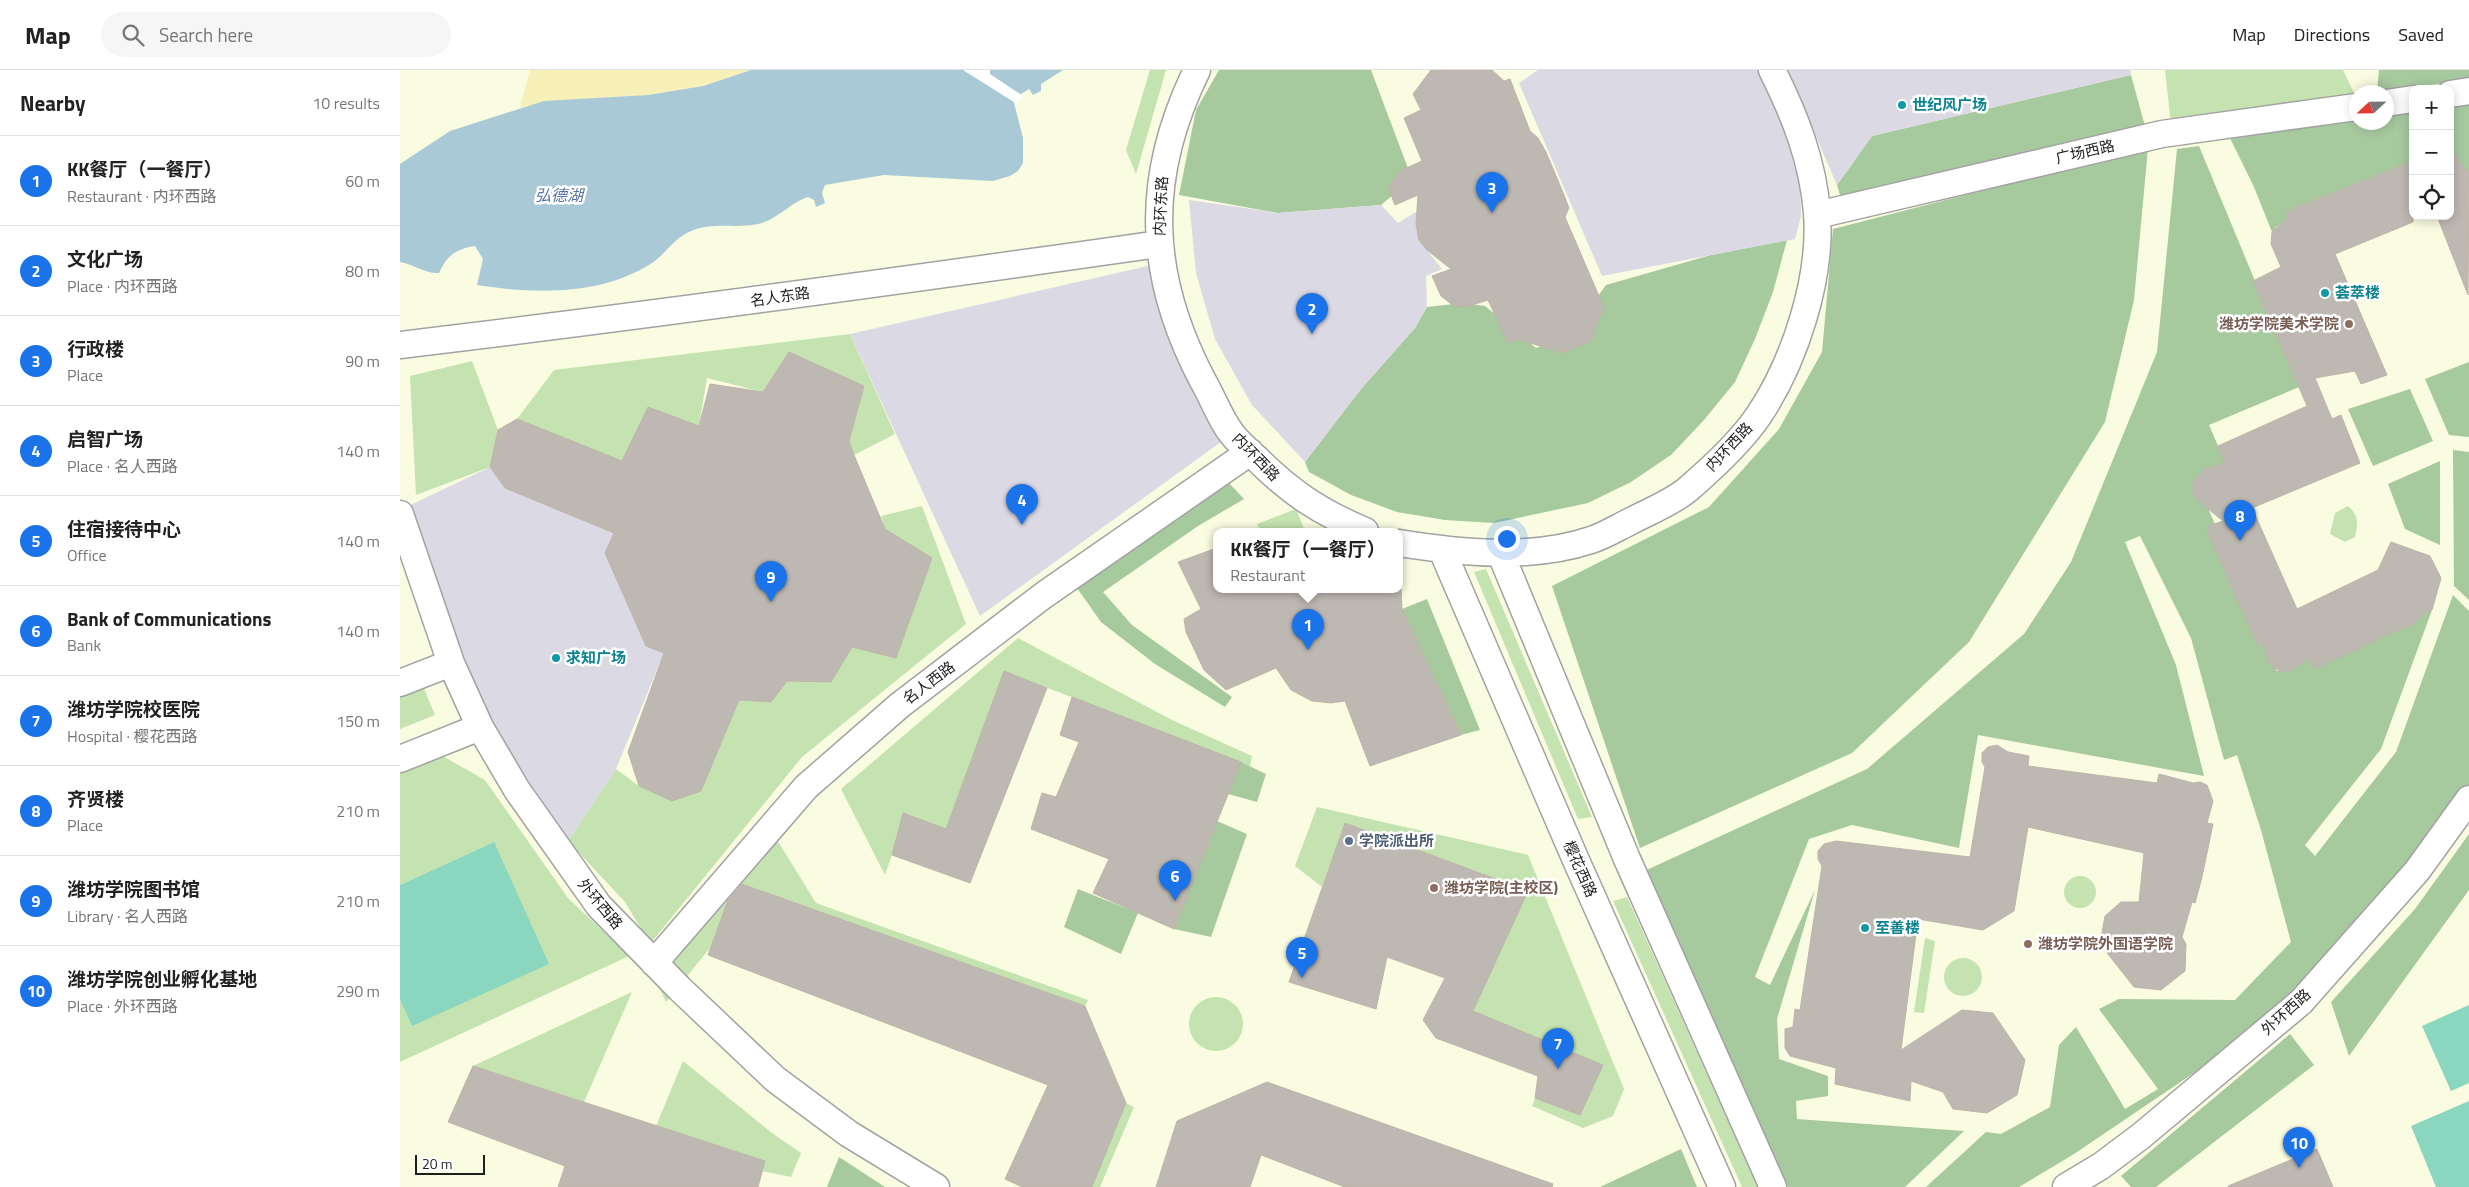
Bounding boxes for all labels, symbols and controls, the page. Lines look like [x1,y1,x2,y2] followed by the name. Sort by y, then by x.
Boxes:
[101,12,451,57] search box
[25,17,71,53] text: Map
[159,20,253,49] text: Search here
[119,21,147,49] icon: search
[2232,21,2266,48] text: Map
[2294,21,2370,48] text: Directions
[2398,21,2444,48] text: Saved
[2349,85,2394,130] north arrow
[2409,85,2454,220] map controls
[2409,85,2454,130] button: +
[20,87,85,119] text: Nearby
[312,91,380,115] text: 10 results
[1912,93,1987,116] place label: 世纪风广场
[1896,99,1908,111] marker: 世纪风广场
[2409,130,2454,175] button: −
[2053,134,2117,169] street label: 广场西路
[67,154,223,183] text: KK餐厅（一餐厅）
[32,169,40,193] text: 1
[345,169,380,193] text: 60 m
[1476,172,1508,213] pin: 3
[1147,175,1174,237] street label: 内环东路
[2409,175,2454,220] button: locate
[535,183,586,207] water label: 弘德湖
[67,184,217,208] text: Restaurant · 内环西路
[67,244,143,273] text: 文化广场
[32,259,40,283] text: 2
[345,259,380,283] text: 80 m
[67,274,178,298] text: Place · 内环西路
[749,281,811,312] street label: 名人东路
[2335,281,2380,304] place label: 荟萃楼
[2319,287,2331,299] marker: 荟萃楼
[1296,293,1328,334] pin: 2
[2219,312,2339,335] place label: 潍坊学院美术学院
[2343,318,2355,330] marker: 潍坊学院美术学院
[67,334,124,363] text: 行政楼
[32,349,40,373] text: 3
[345,349,380,373] text: 90 m
[67,363,103,387] text: Place
[1700,417,1758,476] street label: 内环西路
[67,424,143,453] text: 启智广场
[1227,427,1285,486] street label: 内环西路
[32,439,40,463] text: 4
[336,439,380,463] text: 140 m
[67,454,178,478] text: Place · 名人西路
[1006,484,1038,525] pin: 4
[2224,500,2256,541] pin: 8
[67,514,181,543] text: 住宿接待中心
[1494,526,1520,552] your location
[1213,528,1403,593] popup
[32,529,40,553] text: 5
[336,529,380,553] text: 140 m
[1230,534,1386,563] text: KK餐厅（一餐厅）
[67,543,107,567] text: Office
[755,561,787,602] pin: 9
[1230,563,1305,587] text: Restaurant
[67,604,271,633] text: Bank of Communications
[1292,609,1324,650] pin: 1
[32,619,40,643] text: 6
[336,619,380,643] text: 140 m
[67,633,101,657] text: Bank
[566,646,626,669] place label: 求知广场
[550,652,562,664] marker: 求知广场
[898,655,960,710] street label: 名人西路
[67,694,200,723] text: 潍坊学院校医院
[32,709,40,733] text: 7
[336,709,380,733] text: 150 m
[67,724,197,748] text: Hospital · 樱花西路
[67,784,124,813] text: 齐贤楼
[32,799,40,823] text: 8
[336,799,380,823] text: 210 m
[67,813,103,837] text: Place
[1359,829,1434,852] place label: 学院派出所
[1343,835,1355,847] marker: 学院派出所
[1558,837,1603,901] street label: 樱花西路
[1159,860,1191,901] pin: 6
[572,873,628,934] street label: 外环西路
[67,874,200,903] text: 潍坊学院图书馆
[1444,876,1559,899] place label: 潍坊学院(主校区)
[1428,882,1440,894] marker: 潍坊学院(主校区)
[32,889,40,913] text: 9
[336,889,380,913] text: 210 m
[67,904,188,928] text: Library · 名人西路
[1875,916,1920,939] place label: 至善楼
[1859,922,1871,934] marker: 至善楼
[2038,932,2173,955] place label: 潍坊学院外国语学院
[1286,937,1318,978] pin: 5
[2022,938,2034,950] marker: 潍坊学院外国语学院
[67,964,257,993] text: 潍坊学院创业孵化基地
[27,979,45,1003] text: 10
[336,979,380,1003] text: 290 m
[2256,983,2316,1040] street label: 外环西路
[67,994,178,1018] text: Place · 外环西路
[1542,1028,1574,1069] pin: 7
[2283,1127,2315,1168] pin: 10
[415,1152,485,1175] scale bar
[422,1153,452,1174] text: 20 m

